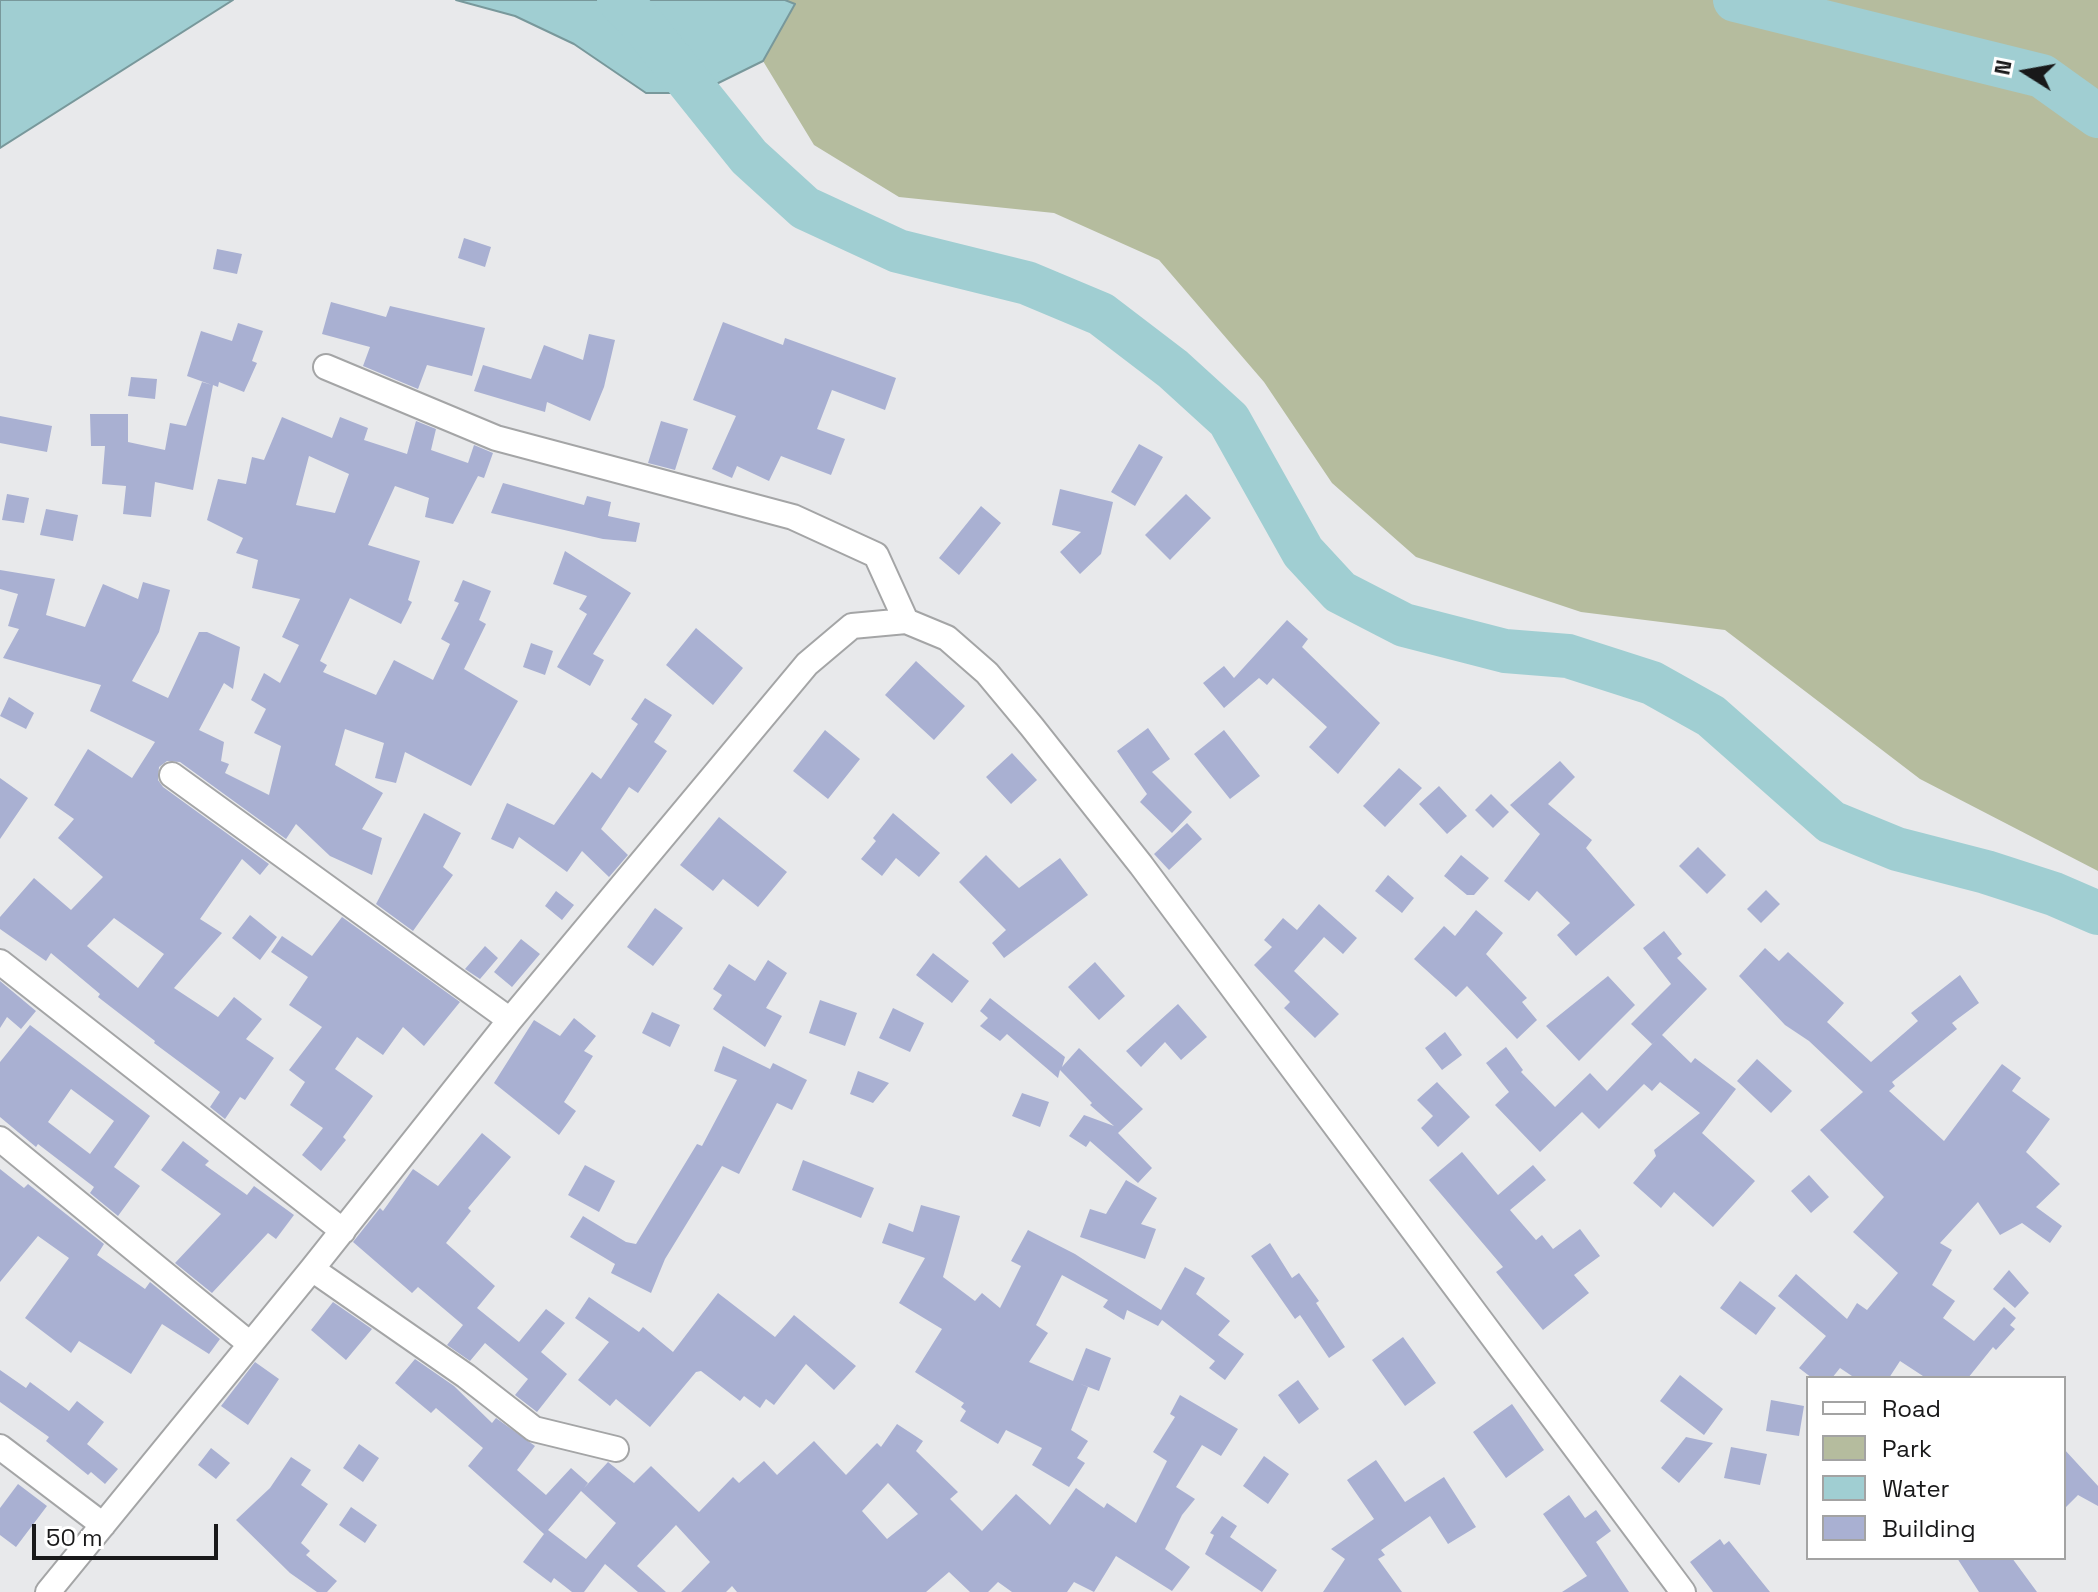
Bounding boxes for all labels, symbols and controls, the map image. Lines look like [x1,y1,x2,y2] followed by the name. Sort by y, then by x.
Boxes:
[1986,32,2066,112] north arrow
[1987,58,2018,77] text: N
[1806,1376,2066,1560] legend
[1882,1393,1941,1424] text: Road
[1882,1433,1932,1464] text: Park
[1882,1473,1950,1504] text: Water
[36,1508,222,1558] scale bar
[1882,1513,1976,1544] text: Building
[46,1522,103,1553] text: 50 m

